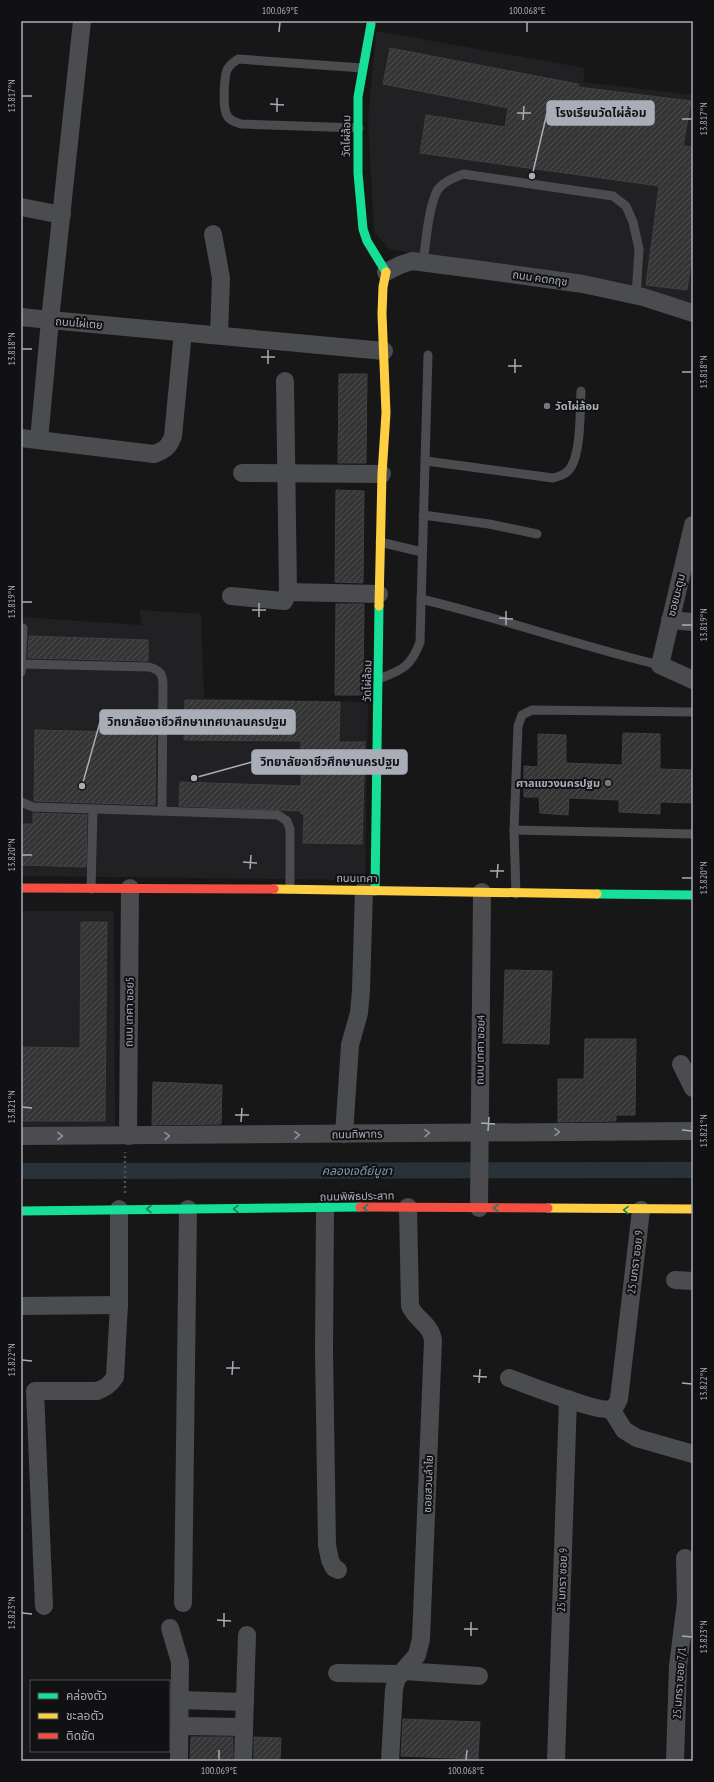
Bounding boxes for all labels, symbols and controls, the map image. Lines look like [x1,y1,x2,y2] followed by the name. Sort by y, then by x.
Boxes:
[262,4,298,17] text: 100.069°E
[509,4,545,17] text: 100.068°E
[5,79,18,113] text: 13.817°N
[547,101,654,125] callout: โรงเรียนวัดไผ่ล้อม
[697,102,710,136] text: 13.817°N
[556,105,646,120] text: โรงเรียนวัดไผ่ล้อม
[339,115,353,157] street label: วัดไผ่ล้อม
[512,267,568,289] street label: ถนน คตกฤช
[55,314,103,332] street label: ถนนไผ่เตย
[5,332,18,366] text: 13.818°N
[697,355,710,389] text: 13.818°N
[555,399,599,413] place label: วัดไผ่ล้อม
[542,401,552,411] marker: วัดไผ่ล้อม
[664,572,688,618] street label: ซอยมะตูม
[5,585,18,619] text: 13.819°N
[697,608,710,642] text: 13.819°N
[360,660,374,702] street label: วัดไผ่ล้อม
[100,710,295,734] callout: วิทยาลัยอาชีวศึกษาเทศบาลนครปฐม
[107,714,287,729] text: วิทยาลัยอาชีวศึกษาเทศบาลนครปฐม
[252,750,407,774] callout: วิทยาลัยอาชีวศึกษานครปฐม
[260,754,400,769] text: วิทยาลัยอาชีวศึกษานครปฐม
[516,776,600,790] place label: ศาลแขวงนครปฐม
[603,778,613,788] marker: ศาลแขวงนครปฐม
[5,838,18,872] text: 13.820°N
[697,861,710,895] text: 13.820°N
[336,871,378,885] street label: ถนนเทศา
[121,977,137,1047] street label: ถนน เทศา ซอย5
[472,1015,488,1085] street label: ถนน เทศา ซอย4
[5,1090,18,1124] text: 13.821°N
[697,1114,710,1148] text: 13.821°N
[331,1127,383,1141] street label: ถนนทิพากร
[554,1128,560,1136] one-way arrow
[424,1129,430,1137] one-way arrow
[294,1131,300,1139] one-way arrow
[57,1132,63,1140] one-way arrow
[164,1132,170,1140] one-way arrow
[322,1163,393,1179] water label: คลองเจดีย์บูชา
[320,1188,394,1204] street label: ถนนพิพิธประสาท
[363,1204,369,1212] one-way arrow
[493,1204,499,1212] one-way arrow
[146,1205,152,1213] one-way arrow
[233,1205,239,1213] one-way arrow
[623,1206,629,1214] one-way arrow
[624,1229,646,1295] street label: 25 มกรา ซอย 9
[5,1343,18,1377] text: 13.822°N
[697,1367,710,1401] text: 13.822°N
[420,1455,436,1513] street label: ซอยสวนลำไย
[554,1548,570,1612] street label: 25 มกรา ซอย 9
[5,1596,18,1630] text: 13.823°N
[697,1620,710,1654] text: 13.823°N
[669,1646,689,1720] street label: 25 มกรา ซอย 7/1
[30,1680,170,1752] legend
[66,1688,107,1703] text: คล่องตัว
[66,1708,104,1723] text: ชะลอตัว
[66,1728,95,1743] text: ติดขัด
[201,1764,237,1777] text: 100.069°E
[448,1764,484,1777] text: 100.068°E

